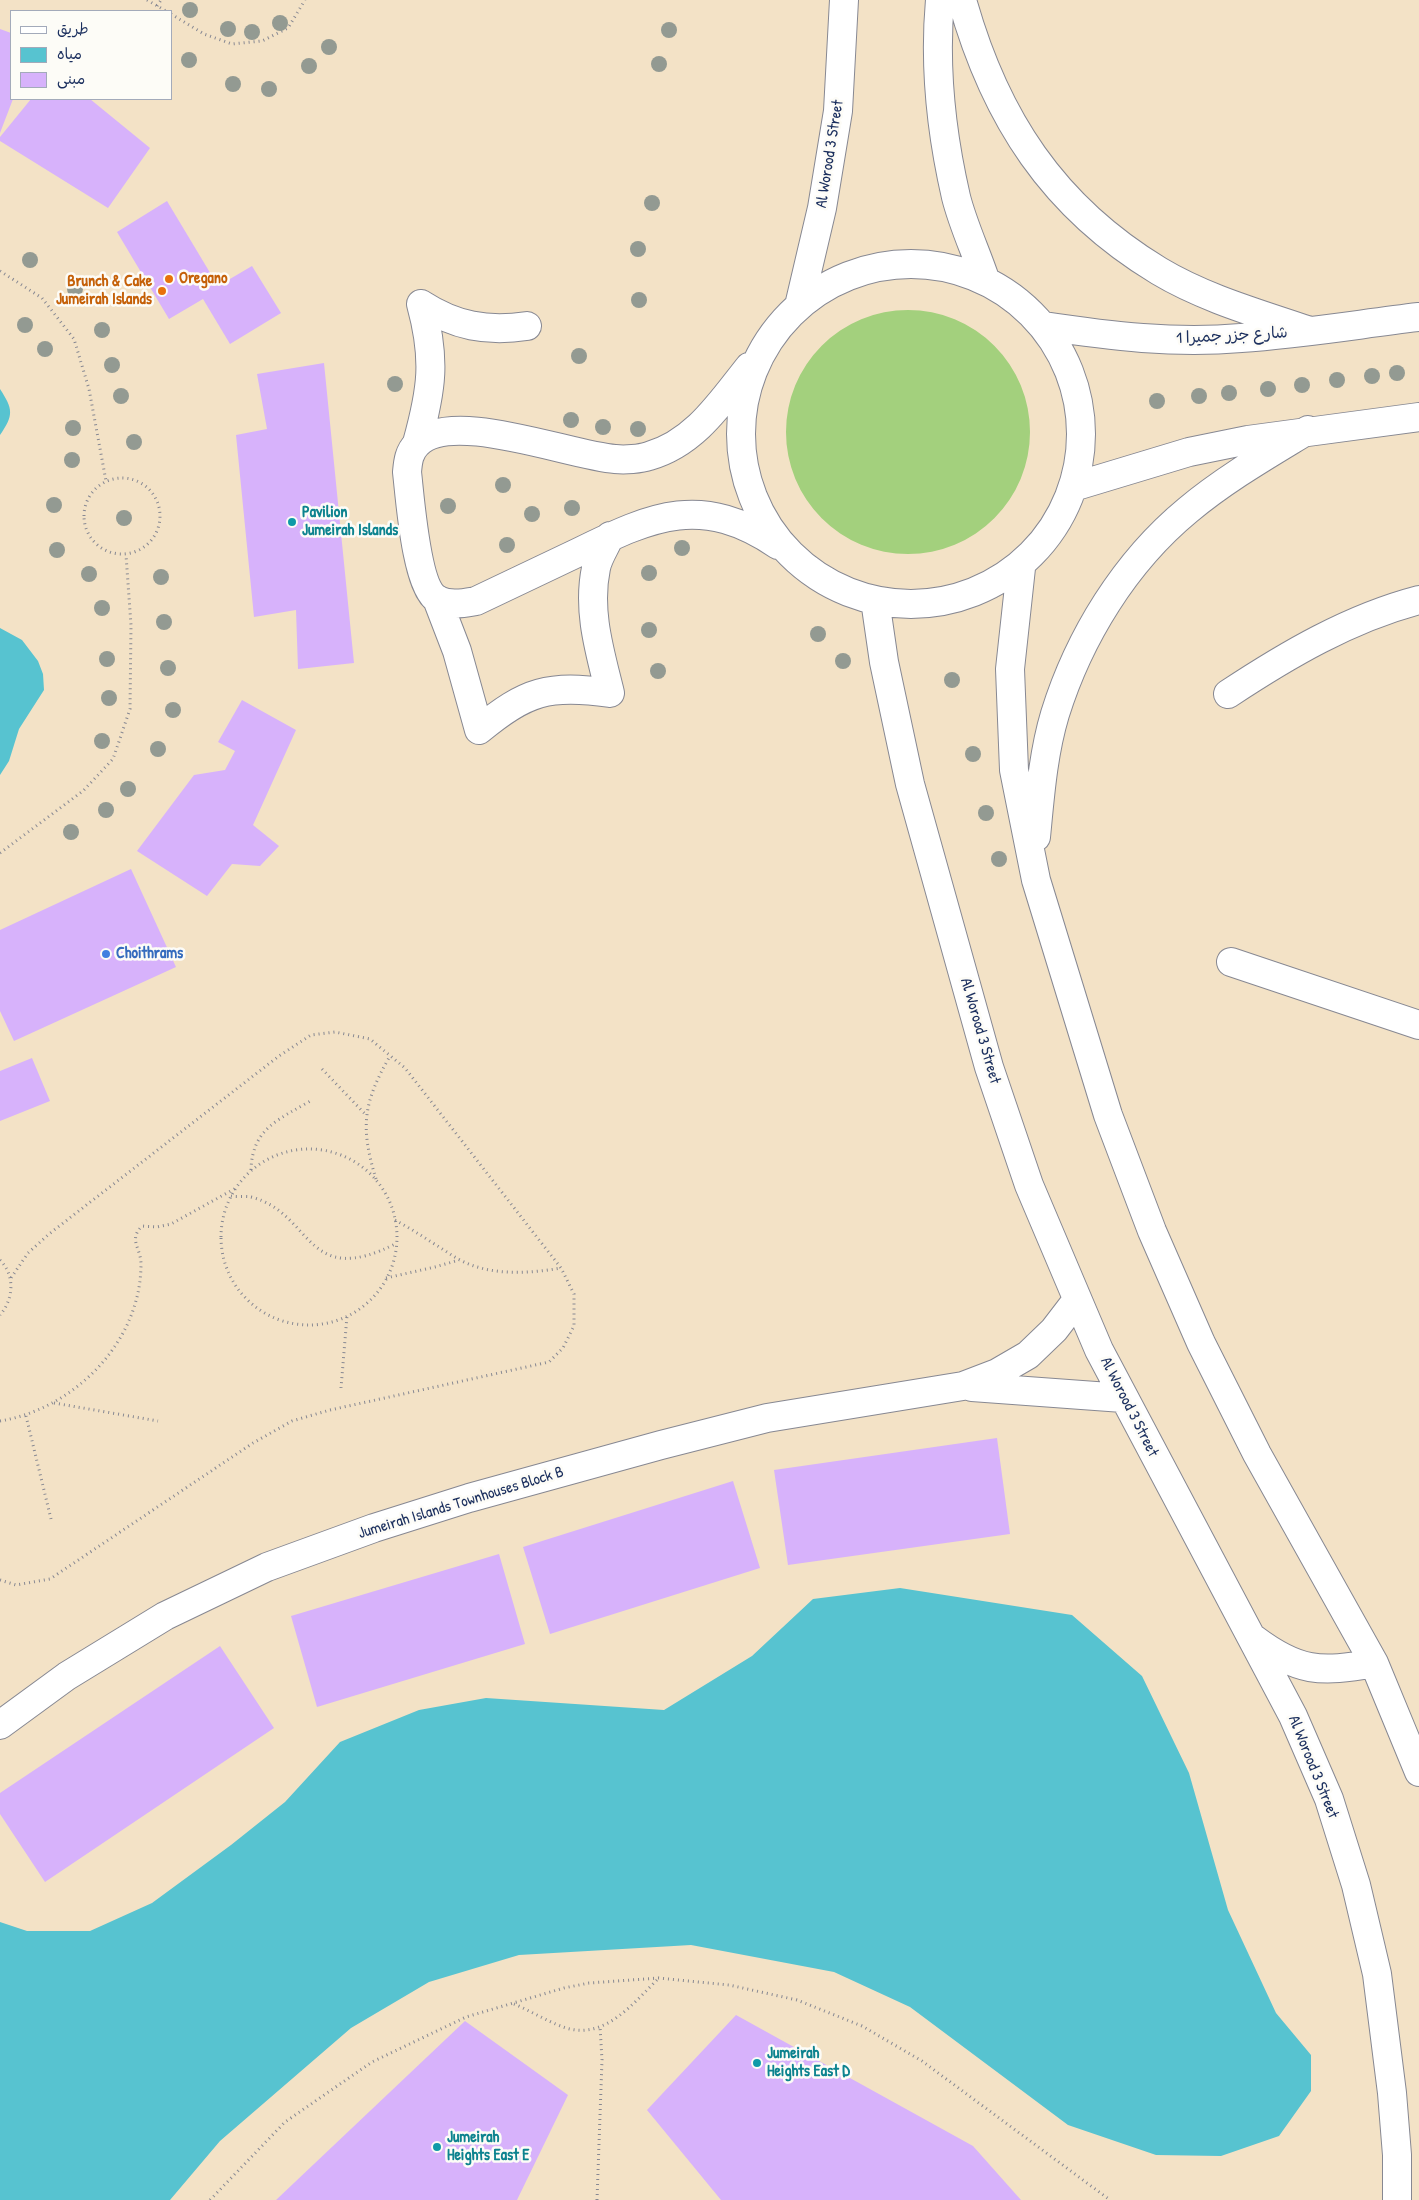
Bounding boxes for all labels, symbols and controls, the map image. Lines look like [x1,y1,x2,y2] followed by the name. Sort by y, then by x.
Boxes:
[10,10,172,100] legend
[57,18,89,39] text: طريق
[57,43,82,64] text: مياه
[57,68,85,89] text: مبنى
[812,99,848,209] street label: Al Worood 3 Street
[179,269,227,289] place label: Oregano
[56,272,152,310] place label: Brunch & Cake Jumeirah Islands
[163,273,175,285] marker: Oregano
[156,285,168,297] marker: Brunch & Cake Jumeirah Islands
[1176,323,1288,349] street label: شارع جزر جميرا 1
[302,503,398,541] place label: Pavilion Jumeirah Islands
[286,516,298,528] marker: Pavilion Jumeirah Islands
[116,944,183,964] place label: Choithrams
[100,948,112,960] marker: Choithrams
[956,976,1004,1086] street label: Al Worood 3 Street
[1096,1354,1162,1460] street label: Al Worood 3 Street
[356,1463,566,1543] street label: Jumeirah Islands Townhouses Block B
[1284,1713,1342,1821] street label: Al Worood 3 Street
[767,2044,850,2082] place label: Jumeirah Heights East D
[751,2057,763,2069] marker: Jumeirah Heights East D
[447,2128,529,2166] place label: Jumeirah Heights East E
[431,2141,443,2153] marker: Jumeirah Heights East E

